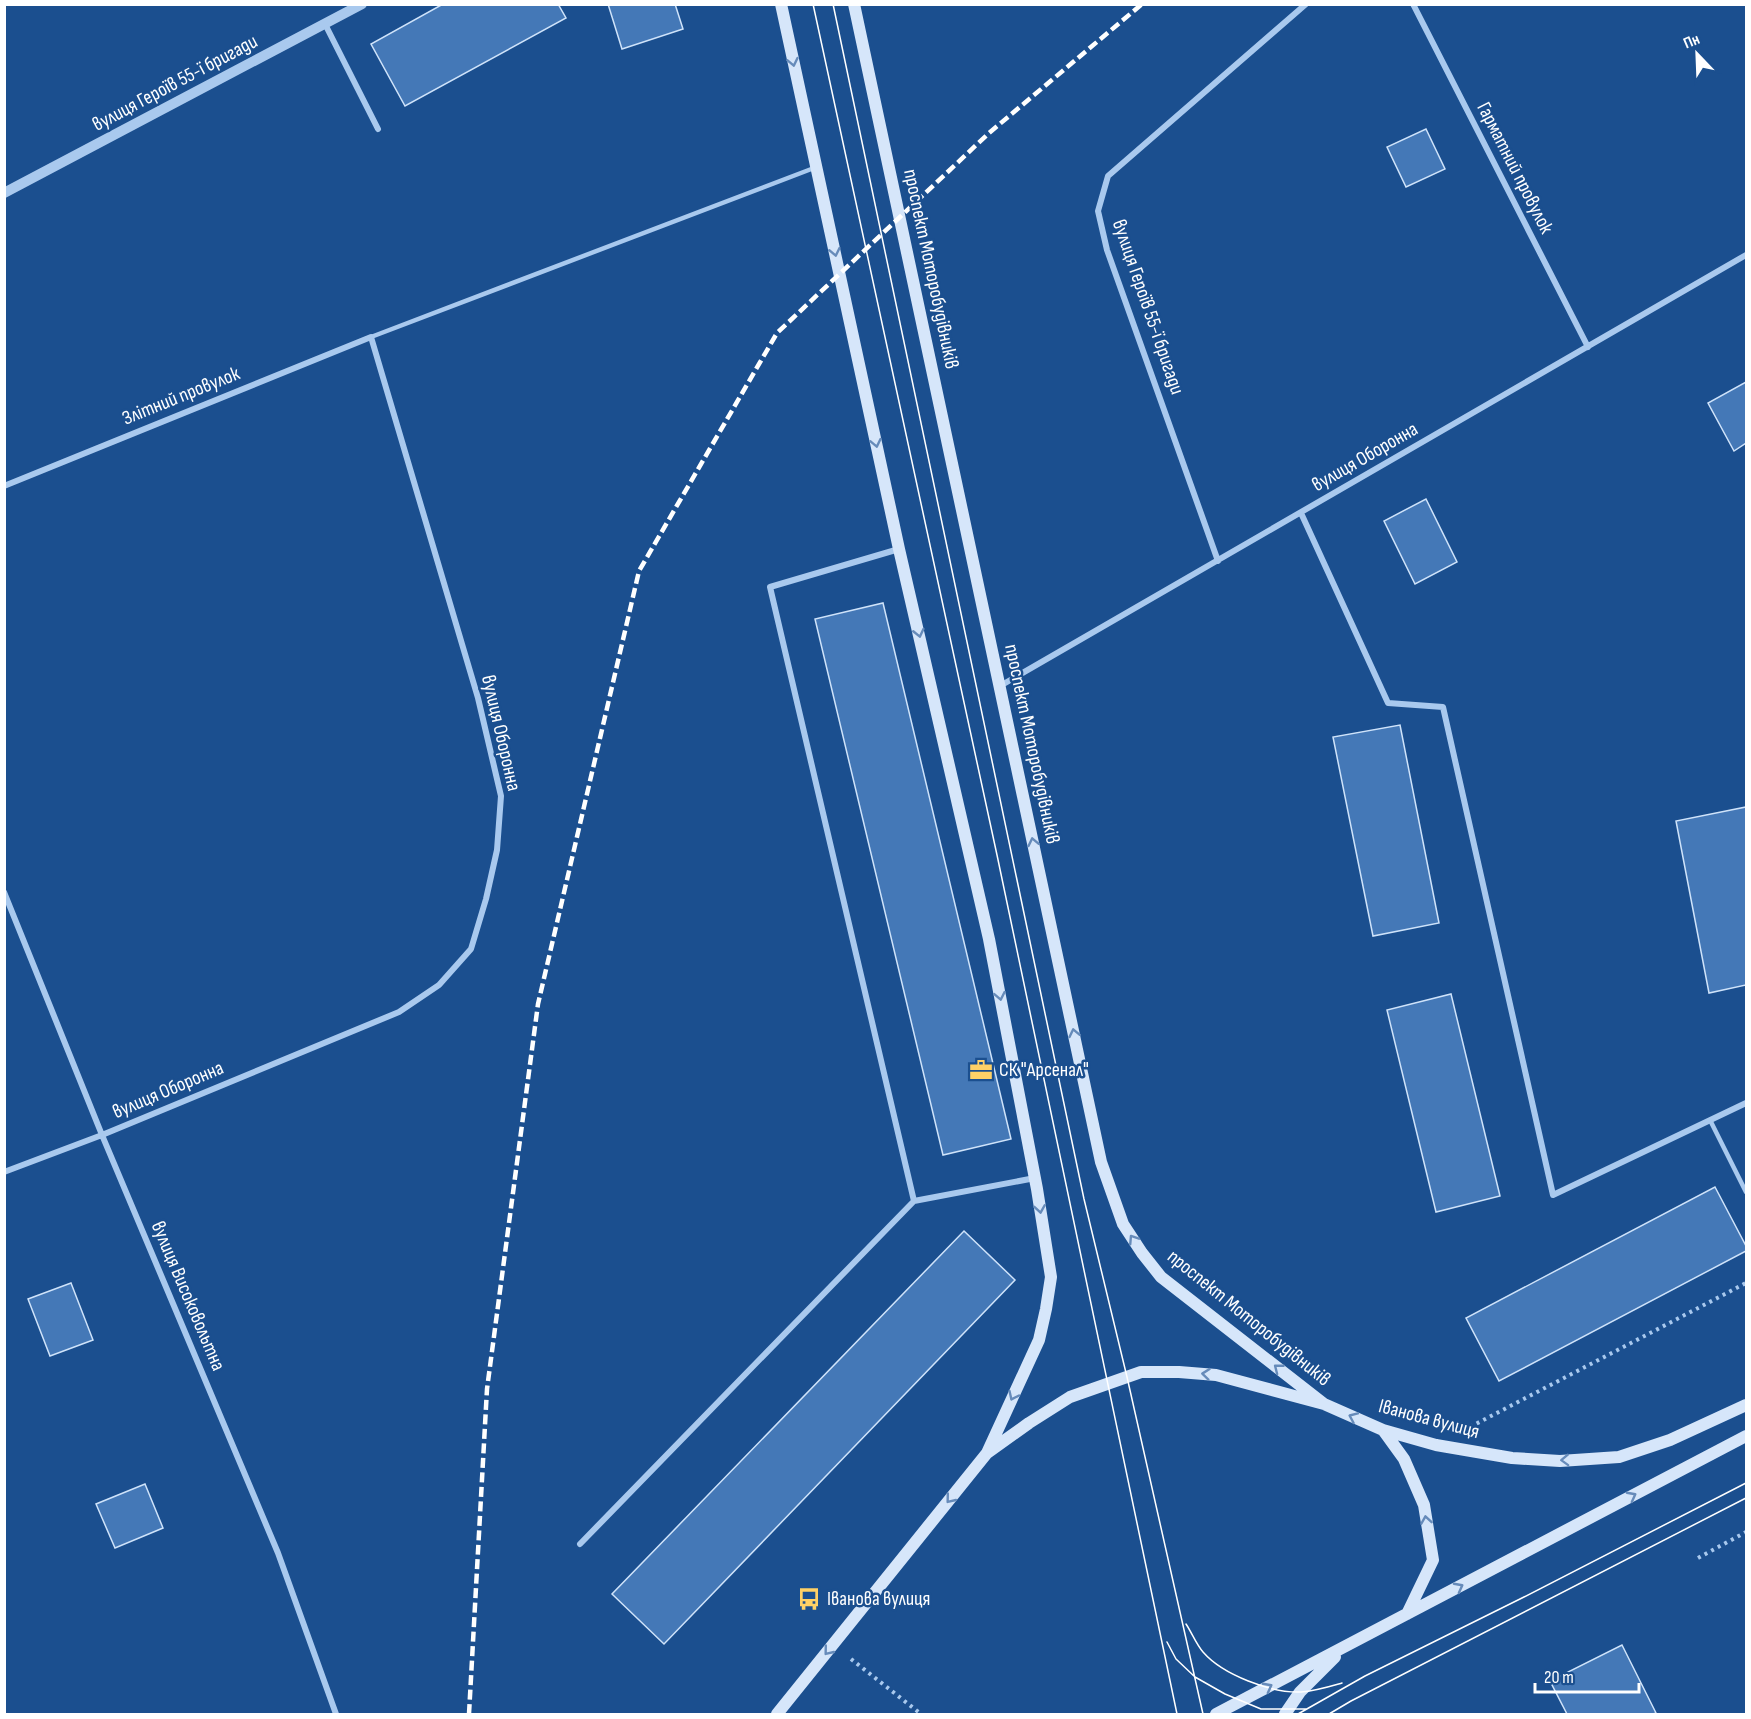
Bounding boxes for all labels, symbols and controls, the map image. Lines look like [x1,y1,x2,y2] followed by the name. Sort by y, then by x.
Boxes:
[1667,24,1727,84] north arrow
[88,29,262,137] street label: вулиця Героїв 55-ї бригади
[1681,30,1703,53] text: Пн
[786,56,799,66] one-way arrow
[1472,98,1559,238] street label: Гарматний провулок
[898,167,964,371] street label: проспект Моторобудівників
[1107,216,1189,398] street label: вулиця Героїв 55-ї бригади
[828,247,841,257] one-way arrow
[119,361,244,430] street label: Злітний провулок
[1308,417,1422,497] street label: вулиця Оборонна
[869,437,882,447] one-way arrow
[911,628,924,638] one-way arrow
[999,642,1065,846] street label: проспект Моторобудівників
[476,673,526,793] street label: вулиця Оборонна
[1027,838,1040,848] one-way arrow
[993,991,1006,1001] one-way arrow
[1068,1028,1081,1038] one-way arrow
[109,1056,227,1124] street label: вулиця Оборонна
[968,1057,994,1083] office icon: СК "Арсенал"
[999,1058,1089,1082] place label: СК "Арсенал"
[1034,1204,1046,1213] one-way arrow
[146,1218,230,1374] street label: вулиця Високовольтна
[1129,1235,1140,1246] one-way arrow
[1162,1245,1336,1391] street label: проспект Моторобудівників
[1274,1364,1285,1375] one-way arrow
[1202,1369,1211,1381] one-way arrow
[1009,1389,1021,1400] one-way arrow
[1376,1394,1482,1444] street label: Іванова вулиця
[1349,1412,1360,1424] one-way arrow
[1561,1454,1570,1466] one-way arrow
[947,1492,958,1503] one-way arrow
[1625,1492,1636,1504] one-way arrow
[1421,1515,1433,1524] one-way arrow
[1453,1583,1463,1594] one-way arrow
[796,1586,822,1612] bus stop icon: Іванова вулиця
[827,1587,930,1611] place label: Іванова вулиця
[825,1644,836,1655] one-way arrow
[1535,1656,1638,1694] scale bar
[1544,1667,1574,1688] text: 20 m
[1262,1683,1272,1694] one-way arrow

